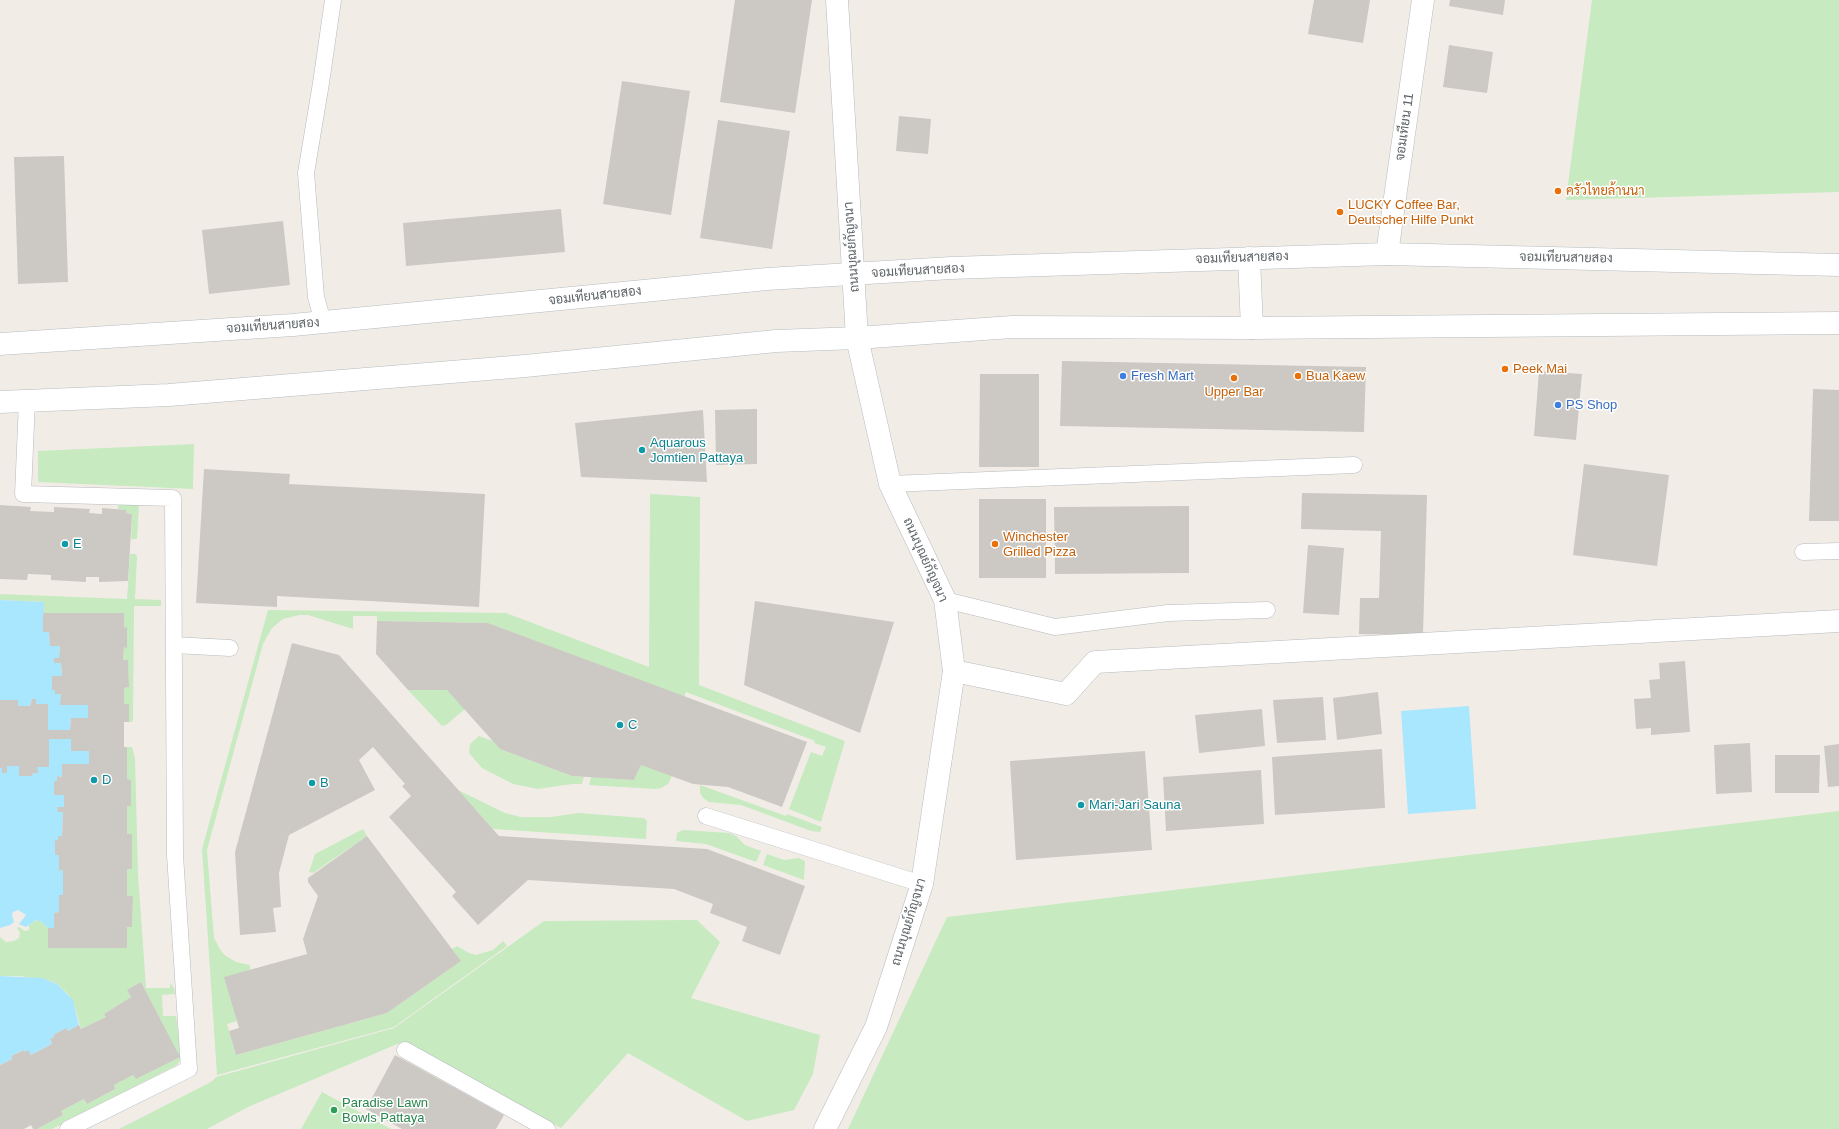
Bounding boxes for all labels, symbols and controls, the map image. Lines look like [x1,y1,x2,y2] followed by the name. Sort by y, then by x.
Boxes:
[1393,92,1417,162] street label: จอมเทียน 11
[1566,183,1645,199] place label: ครัวไทยล้านนา
[1553,186,1563,196] marker: ครัวไทยล้านนา
[1348,197,1474,228] place label: LUCKY Coffee Bar, Deutscher Hilfe Punkt
[841,201,863,293] street label: ถนนบุณย์กัญจนา
[1335,207,1345,217] marker: LUCKY Coffee Bar, Deutscher Hilfe Punkt
[1195,249,1289,267] street label: จอมเทียนสายสอง
[1519,249,1613,267] street label: จอมเทียนสายสอง
[871,261,965,281] street label: จอมเทียนสายสอง
[548,283,642,309] street label: จอมเทียนสายสอง
[226,315,320,337] street label: จอมเทียนสายสอง
[1513,361,1567,377] place label: Peek Mai
[1500,364,1510,374] marker: Peek Mai
[1131,368,1194,384] place label: Fresh Mart
[1306,368,1365,384] place label: Bua Kaew
[1118,371,1128,381] marker: Fresh Mart
[1293,371,1303,381] marker: Bua Kaew
[1229,373,1239,383] marker: Upper Bar
[1204,384,1264,400] place label: Upper Bar
[1566,397,1617,413] place label: PS Shop
[1553,400,1563,410] marker: PS Shop
[650,435,743,466] place label: Aquarous Jomtien Pattaya
[637,445,647,455] marker: Aquarous Jomtien Pattaya
[899,515,951,605] street label: ถนนบุณย์กัญจนา
[1003,529,1076,560] place label: Winchester Grilled Pizza
[73,536,82,552] place label: E
[60,539,70,549] marker: E
[990,539,1000,549] marker: Winchester Grilled Pizza
[628,717,637,733] place label: C
[615,720,625,730] marker: C
[102,772,111,788] place label: D
[89,775,99,785] marker: D
[320,775,329,791] place label: B
[307,778,317,788] marker: B
[1089,797,1181,813] place label: Mari-Jari Sauna
[1076,800,1086,810] marker: Mari-Jari Sauna
[888,876,930,968] street label: ถนนบุณย์กัญจนา
[342,1095,428,1126] place label: Paradise Lawn Bowls Pattaya
[329,1105,339,1115] marker: Paradise Lawn Bowls Pattaya

